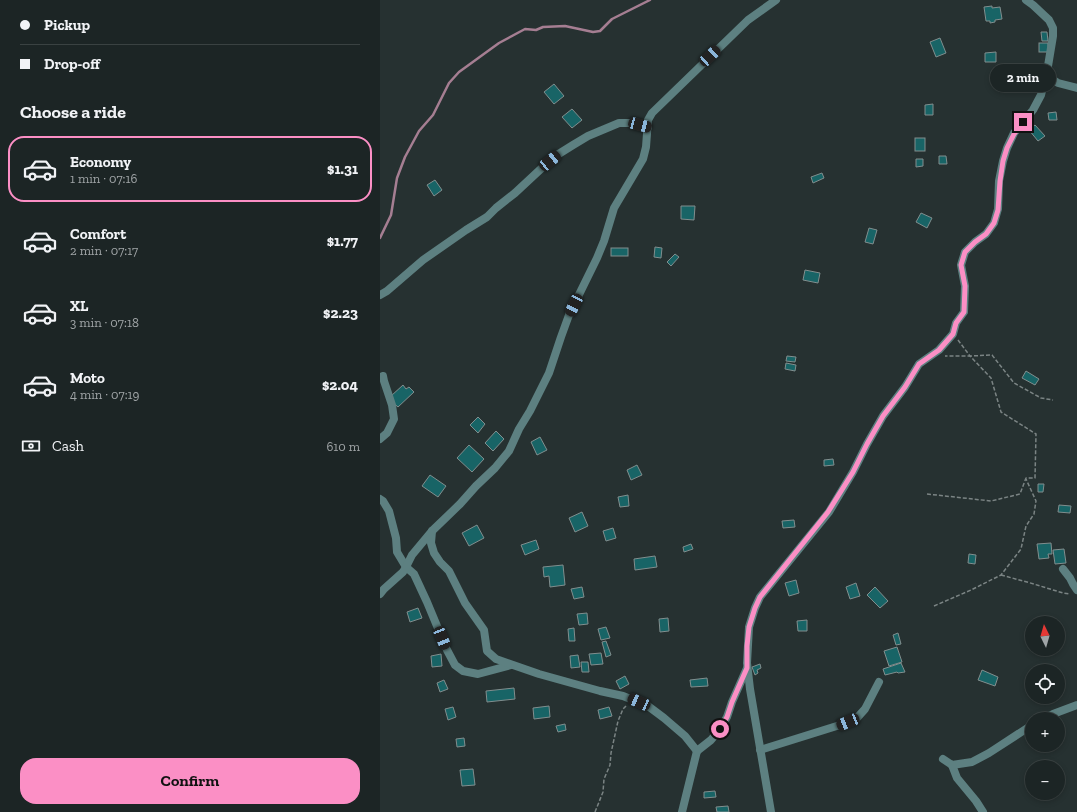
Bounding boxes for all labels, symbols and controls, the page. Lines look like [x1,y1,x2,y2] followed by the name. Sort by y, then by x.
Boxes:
[44,16,90,34] text: Pickup
[697,43,723,69] car
[44,55,100,73] text: Drop-off
[990,64,1056,92] callout: 2 min
[1007,70,1039,85] text: 2 min
[20,101,126,123] text: Choose a ride
[1014,113,1032,131] route end
[627,116,653,134] car
[537,149,563,173] car
[22,151,58,187] icon: car
[70,153,131,171] text: Economy
[327,160,358,178] text: $1.31
[70,171,137,186] text: 1 min · 07:16
[22,223,58,259] icon: car
[70,225,126,243] text: Comfort
[327,232,358,250] text: $1.77
[70,243,138,258] text: 2 min · 07:17
[563,292,585,318] car
[22,295,58,331] icon: car
[70,297,88,315] text: XL
[323,304,358,322] text: $2.23
[70,315,139,330] text: 3 min · 07:18
[22,367,58,403] icon: car
[70,369,105,387] text: Moto
[322,376,358,394] text: $2.04
[70,387,139,402] text: 4 min · 07:19
[20,435,42,457] icon: cash
[52,437,84,455] text: Cash
[326,439,360,454] text: 610 m
[1025,616,1065,656] north arrow
[1025,616,1065,800] map controls
[432,625,452,651] car
[1025,664,1065,704] button: locate
[626,692,652,712] car
[835,712,861,732] car
[1025,712,1065,752] button: +
[711,720,729,738] route start
[20,758,360,804] button: Confirm
[1025,760,1065,800] button: −

